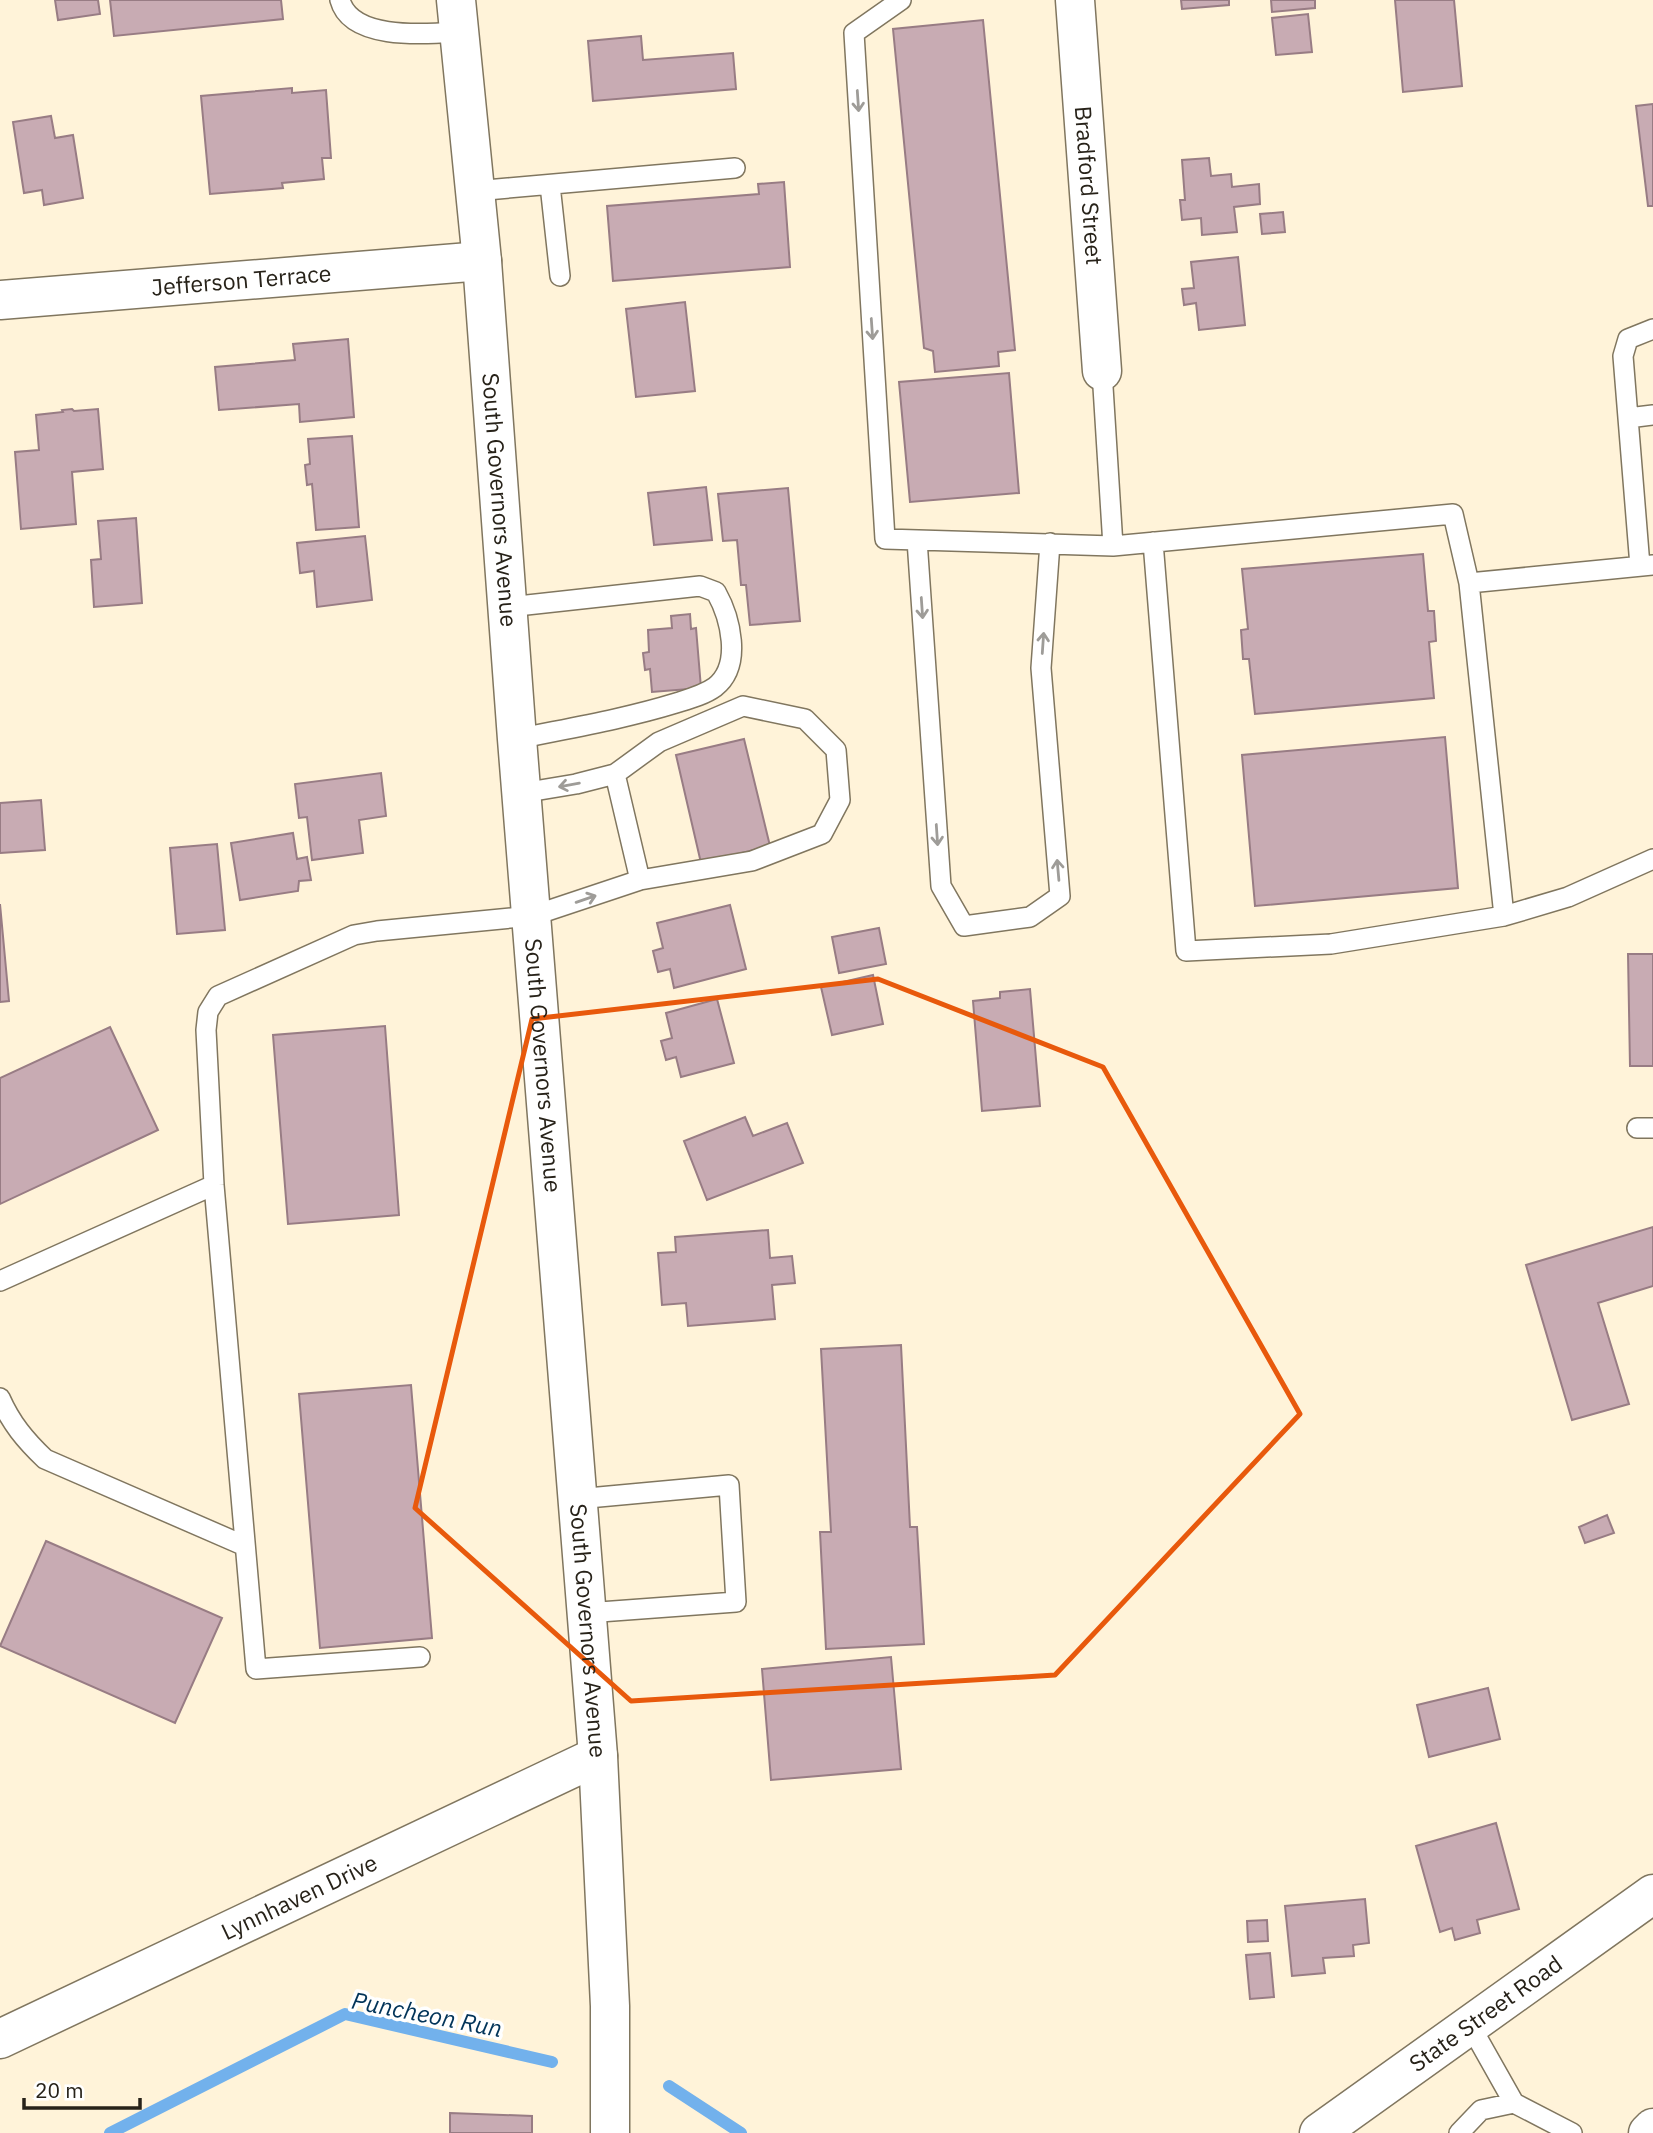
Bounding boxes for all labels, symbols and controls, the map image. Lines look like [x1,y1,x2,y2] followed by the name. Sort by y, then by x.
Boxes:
[852,90,865,113] one-way arrow
[1069,105,1110,266] street label: Bradford Street
[150,257,332,302] street label: Jefferson Terrace
[866,317,879,340] one-way arrow
[476,372,525,628] street label: South Governors Avenue
[915,596,928,619] one-way arrow
[1037,633,1050,655] one-way arrow
[558,779,581,792] one-way arrow
[931,823,944,846] one-way arrow
[1051,859,1064,882] one-way arrow
[575,892,597,904] one-way arrow
[519,937,569,1194] street label: South Governors Avenue
[564,1502,614,1759] street label: South Governors Avenue
[216,1847,382,1946] street label: Lynnhaven Drive
[1403,1948,1568,2078] street label: State Street Road
[349,1984,505,2044] water label: Puncheon Run
[24,2066,140,2110] scale bar
[35,2076,84,2104] text: 20 m

